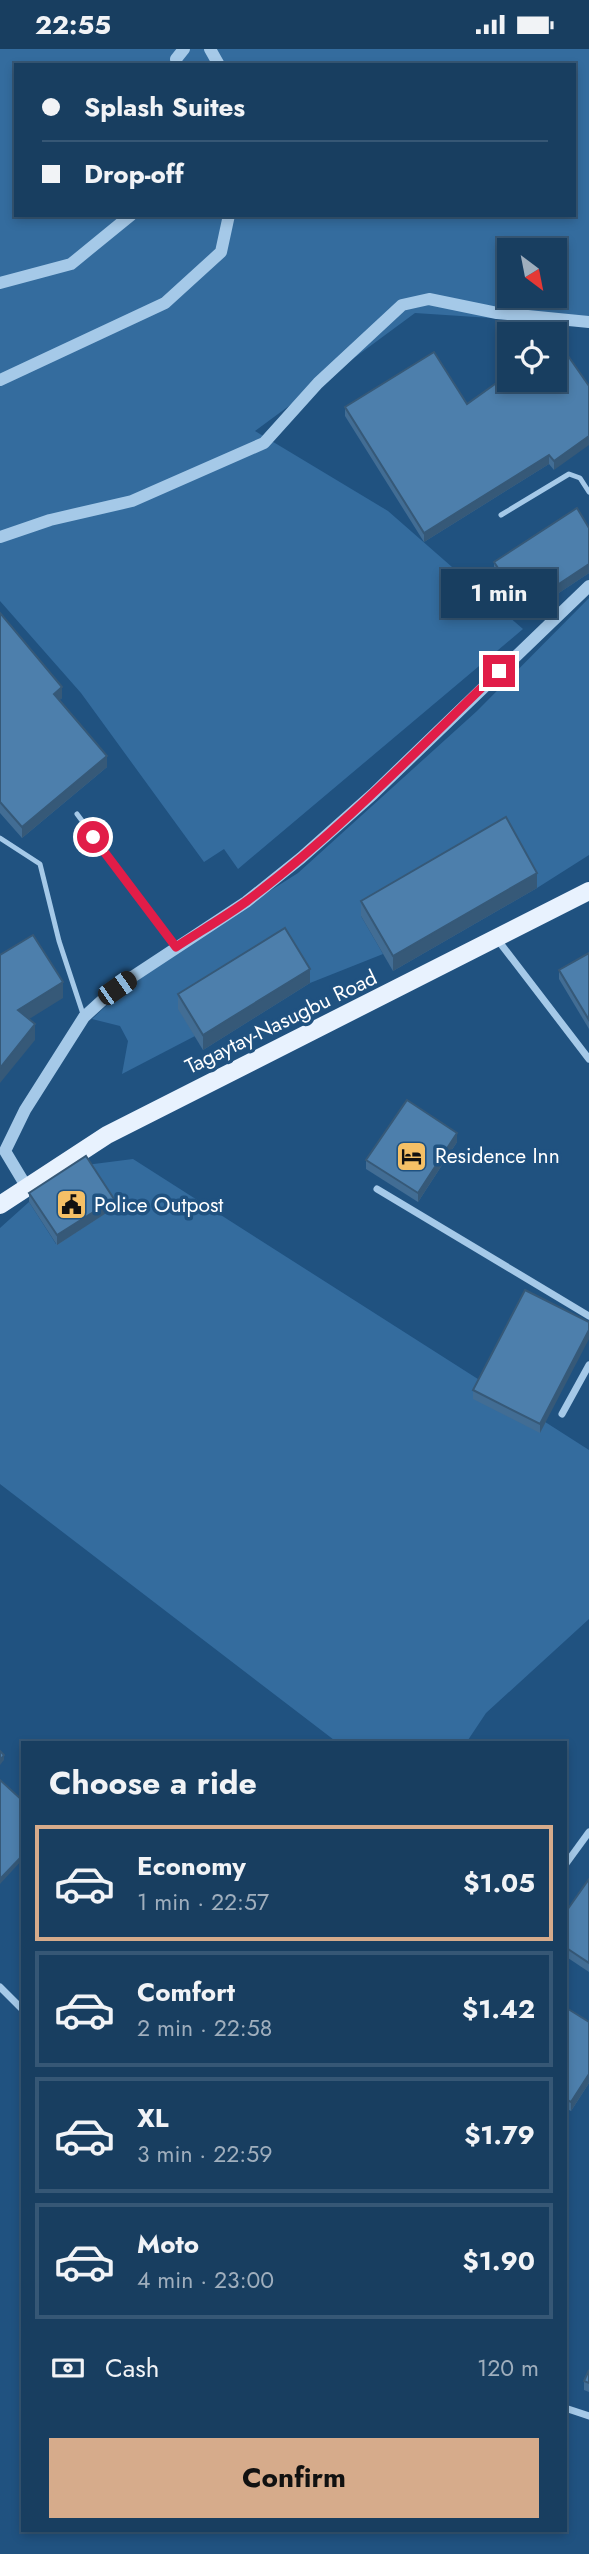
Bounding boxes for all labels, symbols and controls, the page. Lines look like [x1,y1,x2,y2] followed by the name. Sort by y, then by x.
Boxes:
[35,6,111,44] text: 22:55
[84,88,245,126] text: Splash Suites
[84,155,184,193] text: Drop-off
[497,238,567,308] north arrow
[497,238,567,392] map controls
[497,322,567,392] button: locate
[441,569,557,619] callout: 1 min
[470,576,528,610] text: 1 min
[483,655,515,687] route end
[77,821,109,853] route start
[180,962,382,1082] street label: Tagaytay-Nasugbu Road
[94,967,141,1009] car
[395,1139,429,1173] hotel icon: Residence Inn
[435,1141,560,1171] place label: Residence Inn
[54,1188,88,1222] public building icon: Police Outpost
[94,1190,223,1220] place label: Police Outpost
[49,1760,257,1806] text: Choose a ride
[137,1847,246,1885] text: Economy
[53,1852,116,1915] icon: car
[463,1864,535,1902] text: $1.05
[137,1885,269,1919] text: 1 min · 22:57
[137,1973,235,2011] text: Comfort
[53,1978,116,2041] icon: car
[462,1990,535,2028] text: $1.42
[137,2011,272,2045] text: 2 min · 22:58
[137,2099,169,2137] text: XL
[53,2104,116,2167] icon: car
[464,2116,535,2154] text: $1.79
[137,2137,272,2171] text: 3 min · 22:59
[137,2225,199,2263] text: Moto
[53,2230,116,2293] icon: car
[463,2242,535,2280] text: $1.90
[137,2263,274,2297] text: 4 min · 23:00
[49,2349,87,2387] icon: cash
[105,2349,159,2387] text: Cash
[477,2351,539,2385] text: 120 m
[49,2438,539,2518] button: Confirm

